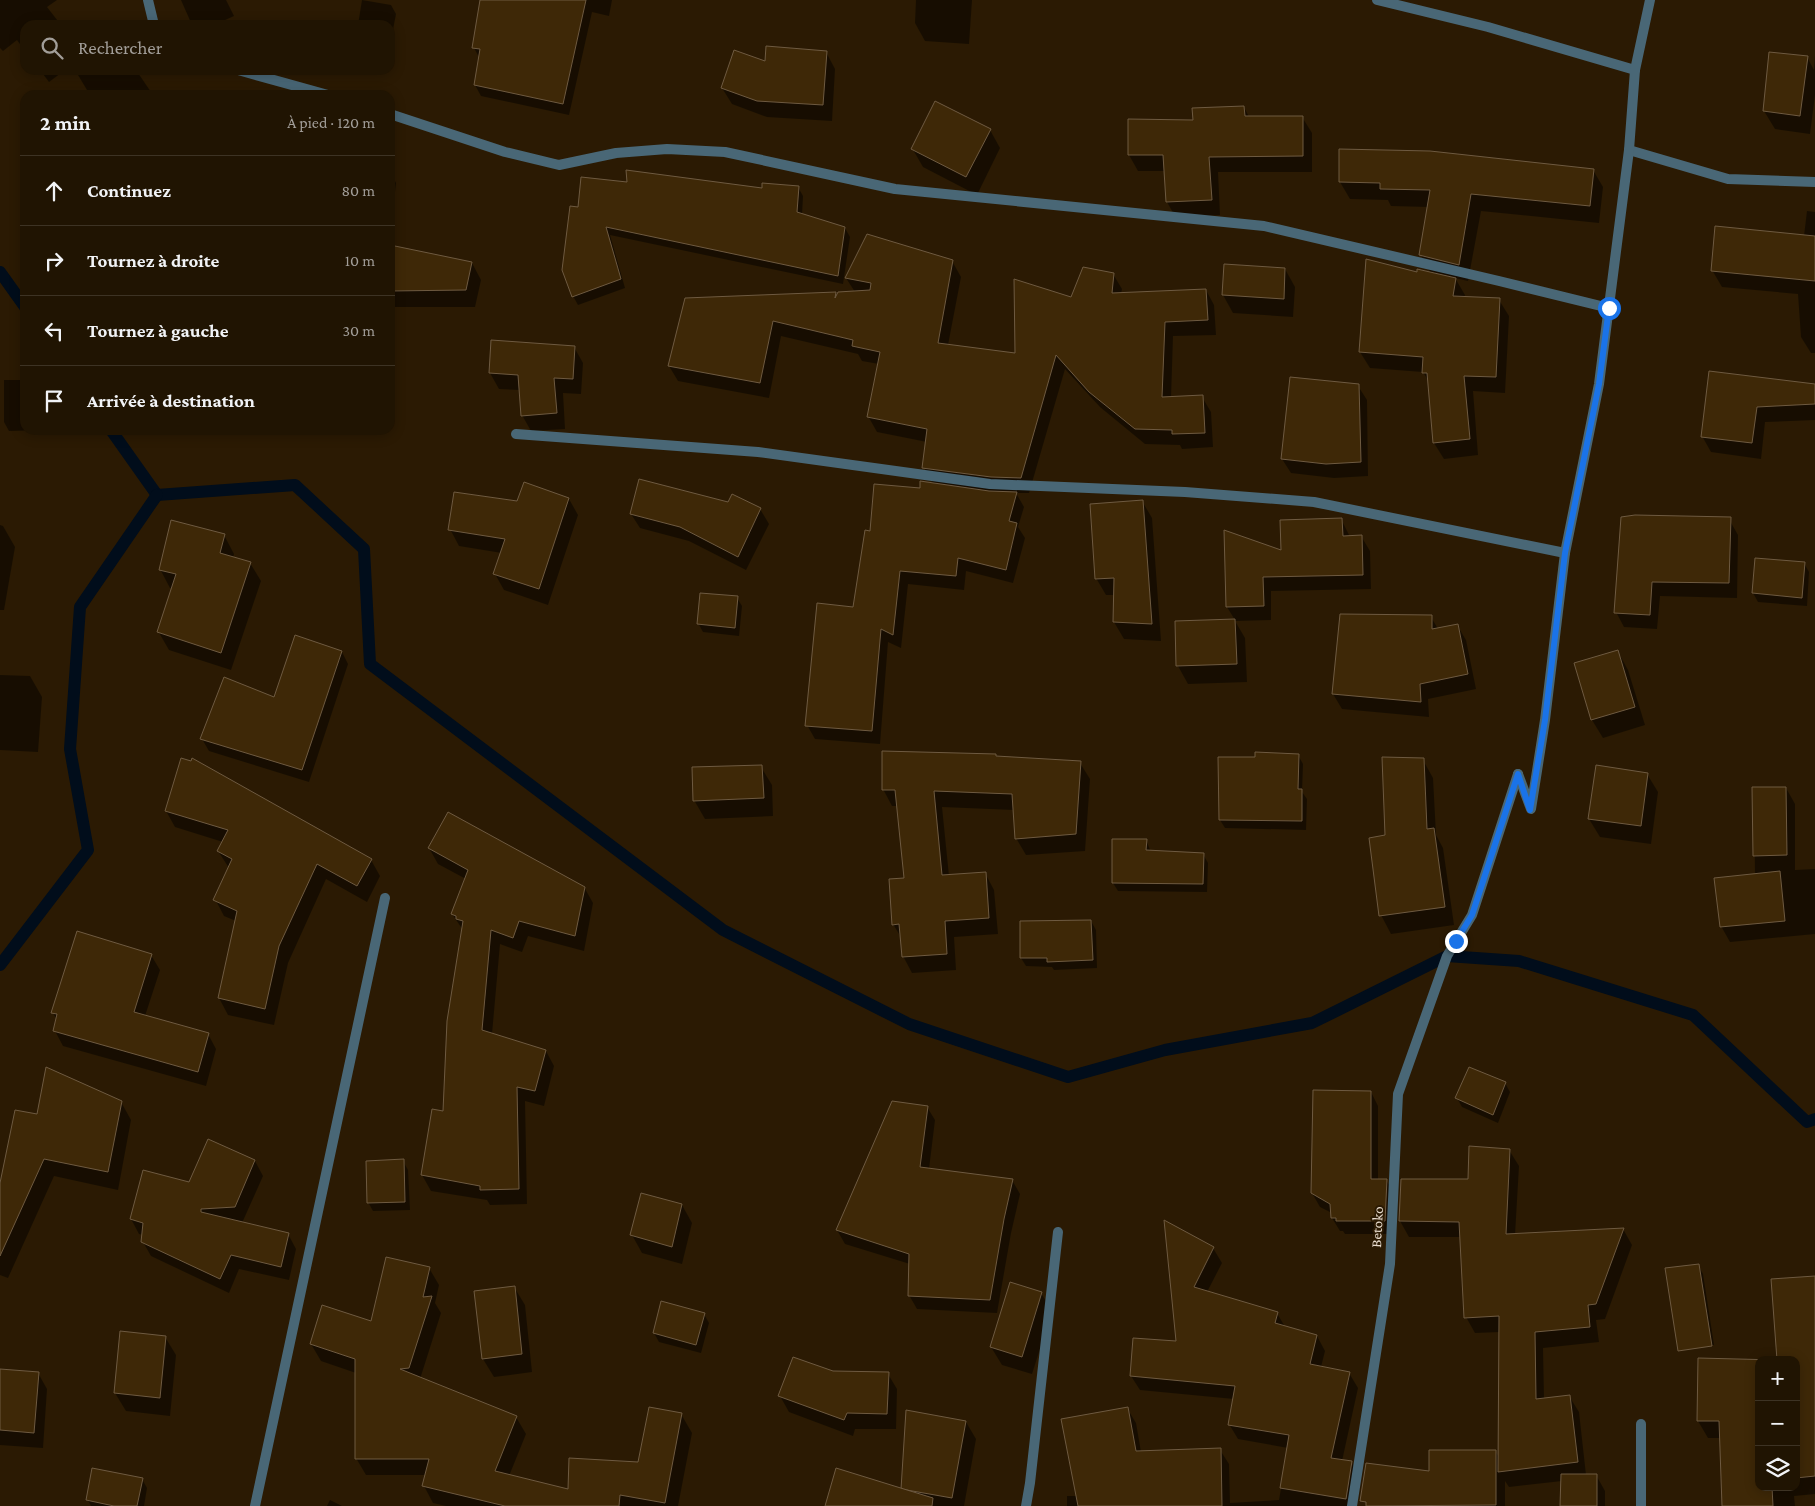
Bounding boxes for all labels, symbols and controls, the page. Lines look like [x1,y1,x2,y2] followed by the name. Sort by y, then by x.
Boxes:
[20,20,395,75] search box
[38,34,66,62] icon: search
[78,37,162,58] text: Rechercher
[40,111,91,135] text: 2 min
[287,114,375,131] text: À pied · 120 m
[40,177,68,205] icon: ahead
[87,180,171,201] text: Continuez
[341,182,375,199] text: 80 m
[40,247,68,275] icon: right
[87,250,219,271] text: Tournez à droite
[345,252,375,269] text: 10 m
[1598,297,1621,320] route start
[40,317,68,345] icon: left
[87,320,229,341] text: Tournez à gauche
[343,322,375,339] text: 30 m
[40,387,68,415] icon: arrive
[87,390,255,411] text: Arrivée à destination
[1445,930,1468,953] route end
[1368,1206,1386,1248] street label: Betoko
[1755,1356,1800,1491] map controls
[1755,1356,1800,1401] button: +
[1755,1401,1800,1446] button: −
[1755,1446,1800,1491] button: layers

